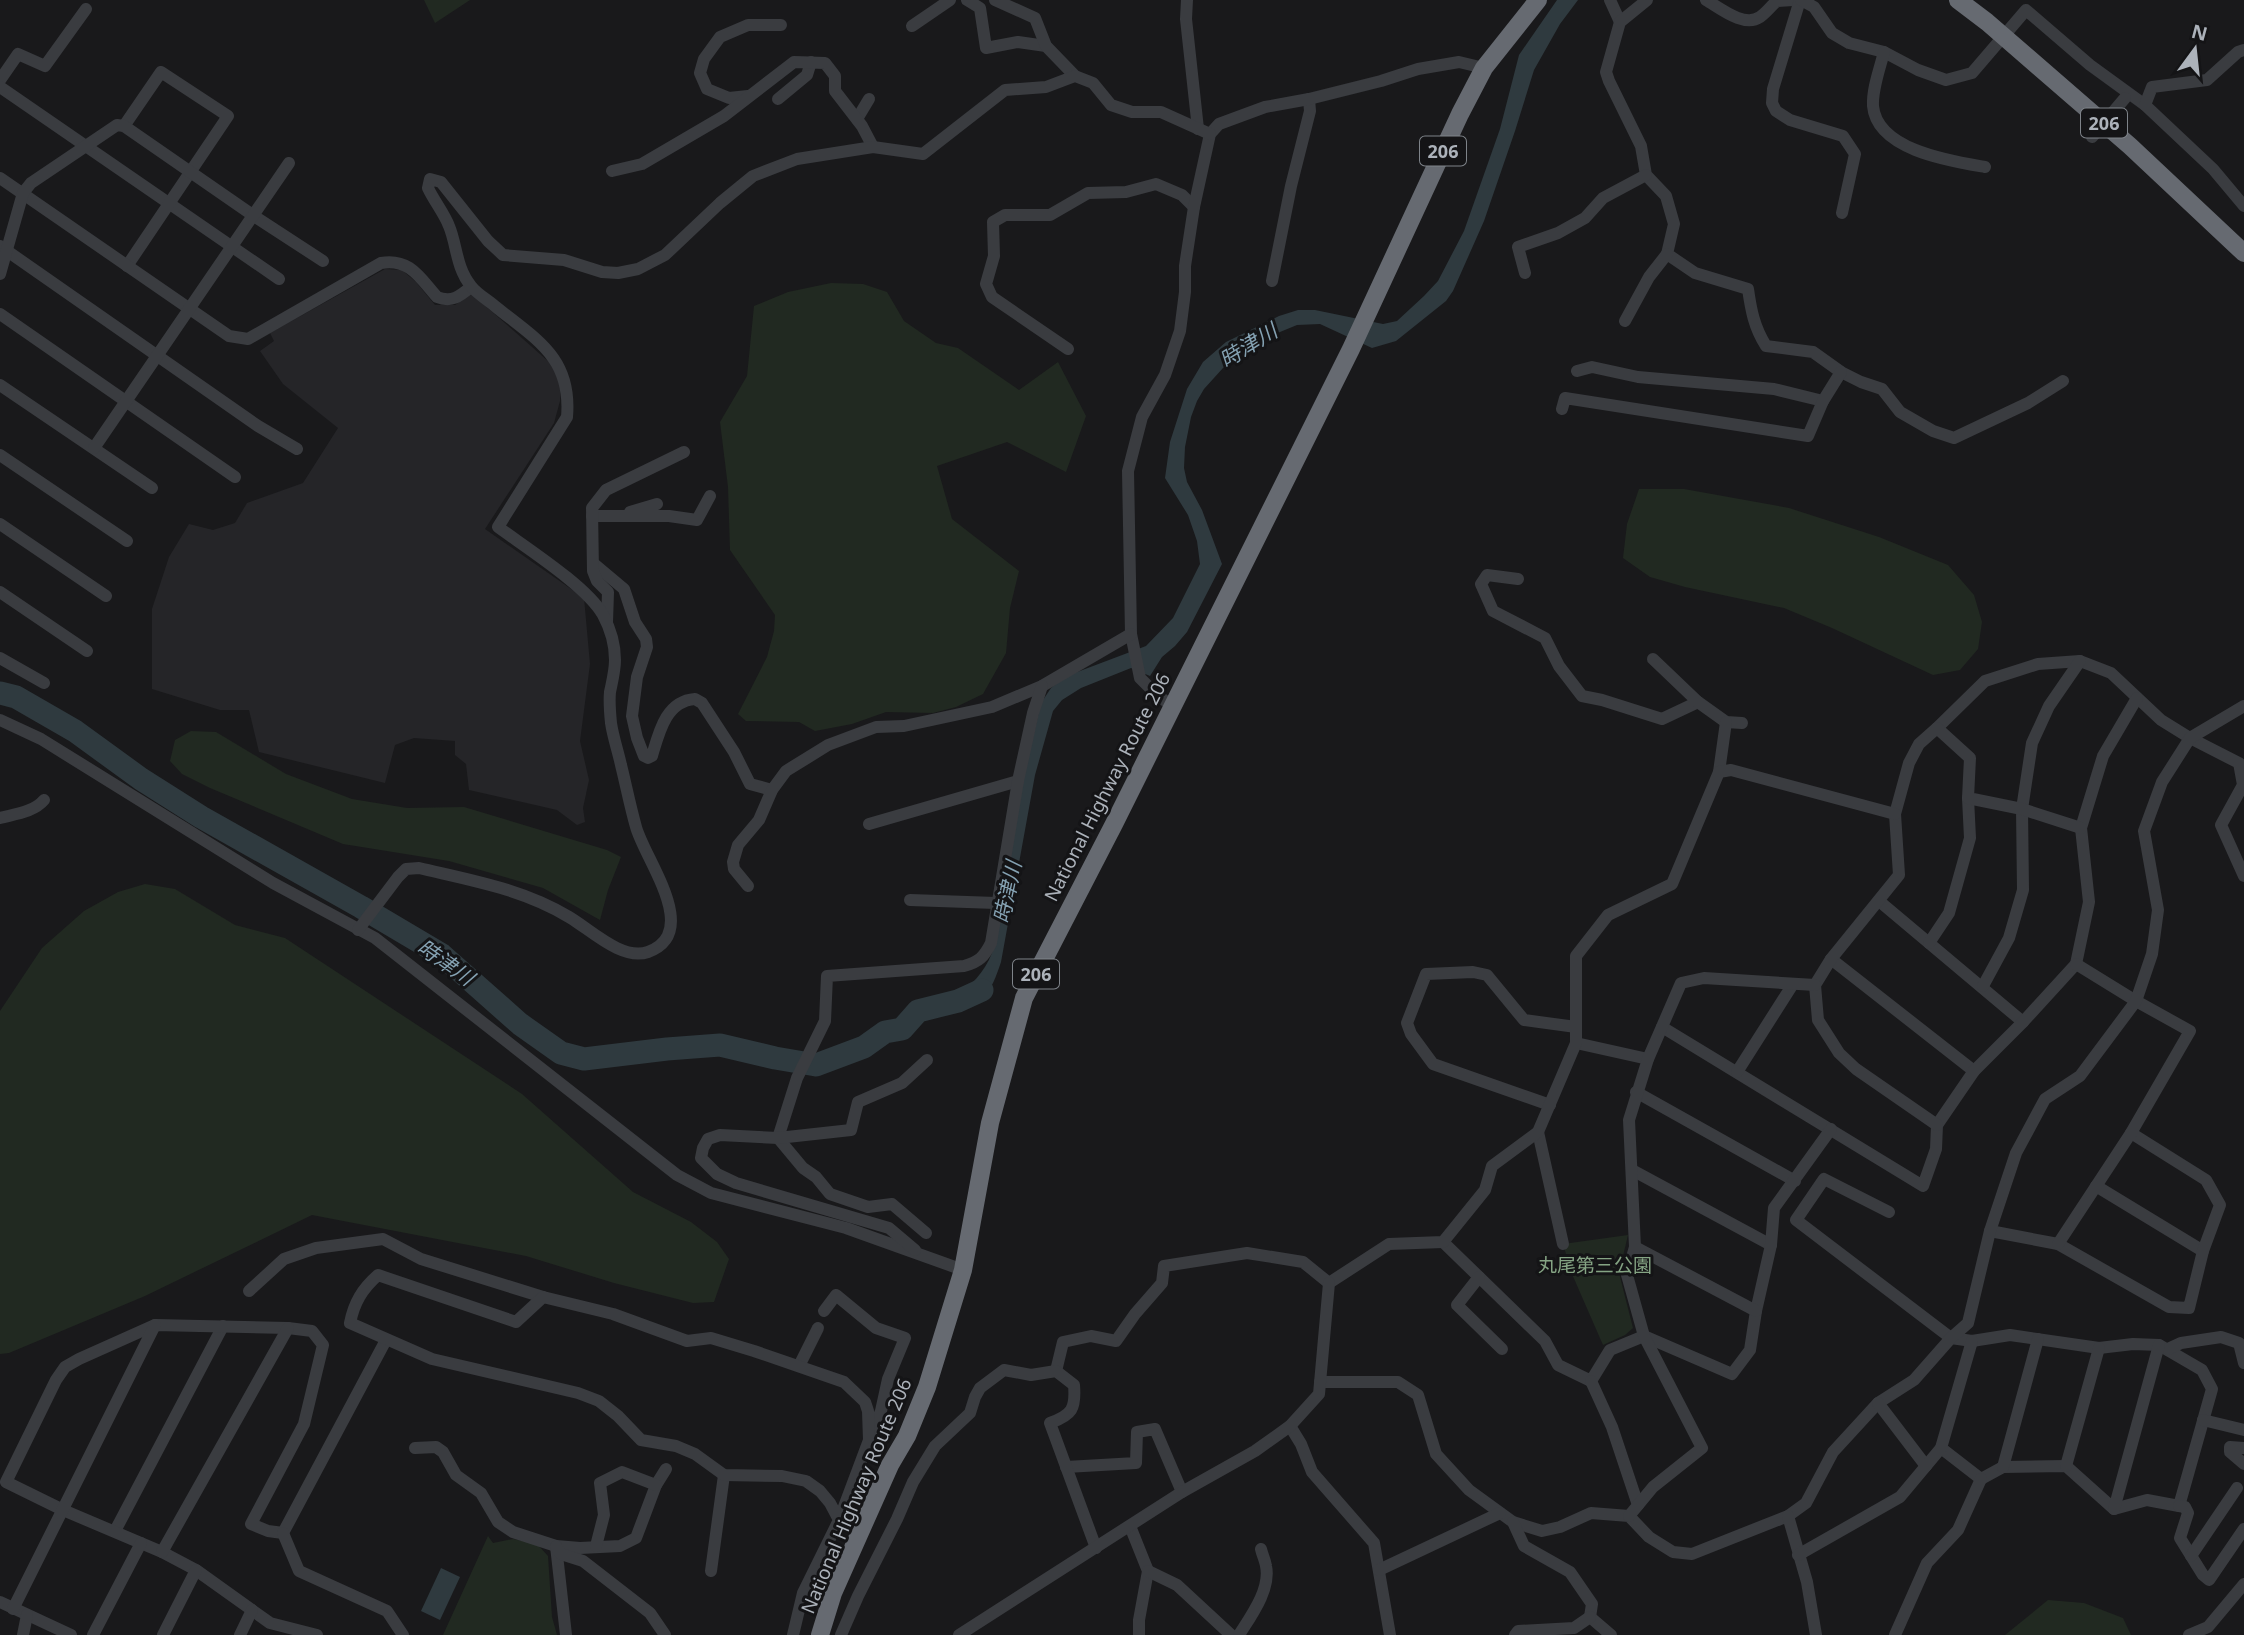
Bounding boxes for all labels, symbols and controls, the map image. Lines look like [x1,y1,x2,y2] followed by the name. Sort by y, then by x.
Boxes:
[2160,14,2230,84] north arrow
[2189,18,2210,47] text: N
[2081,109,2127,138] road number: 206
[1420,136,1466,166] road number: 206
[1214,315,1284,374] water label: 時津川
[1038,668,1176,906] street label: National Highway Route 206
[987,856,1028,926] water label: 時津川
[412,932,481,993] water label: 時津川
[1013,959,1059,988] road number: 206
[1538,1252,1652,1278] park label: 丸尾第三公園
[795,1374,917,1618] street label: National Highway Route 206

